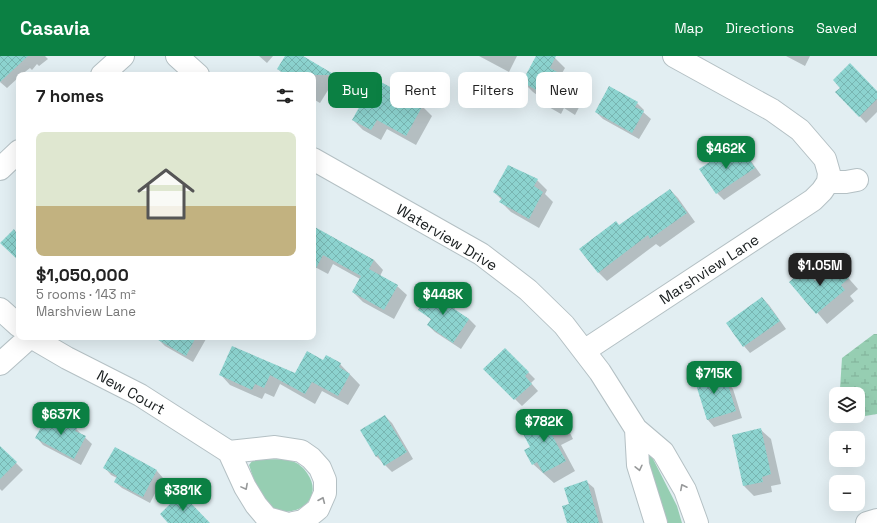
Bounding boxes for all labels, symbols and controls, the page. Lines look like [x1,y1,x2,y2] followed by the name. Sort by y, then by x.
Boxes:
[20,16,90,41] text: Casavia
[674,19,704,37] text: Map
[726,19,794,37] text: Directions
[816,19,857,37] text: Saved
[328,72,382,108] chip: Buy
[390,72,450,108] chip: Rent
[458,72,528,108] chip: Filters
[536,72,592,108] chip: New
[36,85,104,107] text: 7 homes
[274,85,296,107] icon: filters
[698,136,754,170] pin: $462K
[706,140,746,157] text: $462K
[130,158,202,230] icon: home
[393,199,501,275] street label: Waterview Drive
[656,230,763,308] street label: Marshview Lane
[787,253,853,287] pin: $1.05M
[797,257,843,274] text: $1.05M
[36,264,129,286] text: $1,050,000
[415,282,471,316] pin: $448K
[36,286,136,303] text: 5 rooms · 143 m²
[423,286,463,303] text: $448K
[36,303,136,320] text: Marshview Lane
[686,361,742,395] pin: $715K
[94,365,169,419] street label: New Court
[696,365,732,382] text: $715K
[829,387,865,511] map controls
[829,387,865,423] button: layers
[33,402,89,436] pin: $637K
[41,406,81,423] text: $637K
[516,409,572,443] pin: $782K
[525,413,563,430] text: $782K
[829,431,865,467] button: +
[635,465,643,471] one-way arrow
[829,475,865,511] button: −
[155,478,211,512] pin: $381K
[164,482,202,499] text: $381K
[240,483,248,490] one-way arrow
[680,484,687,491] one-way arrow
[317,497,325,505] one-way arrow

